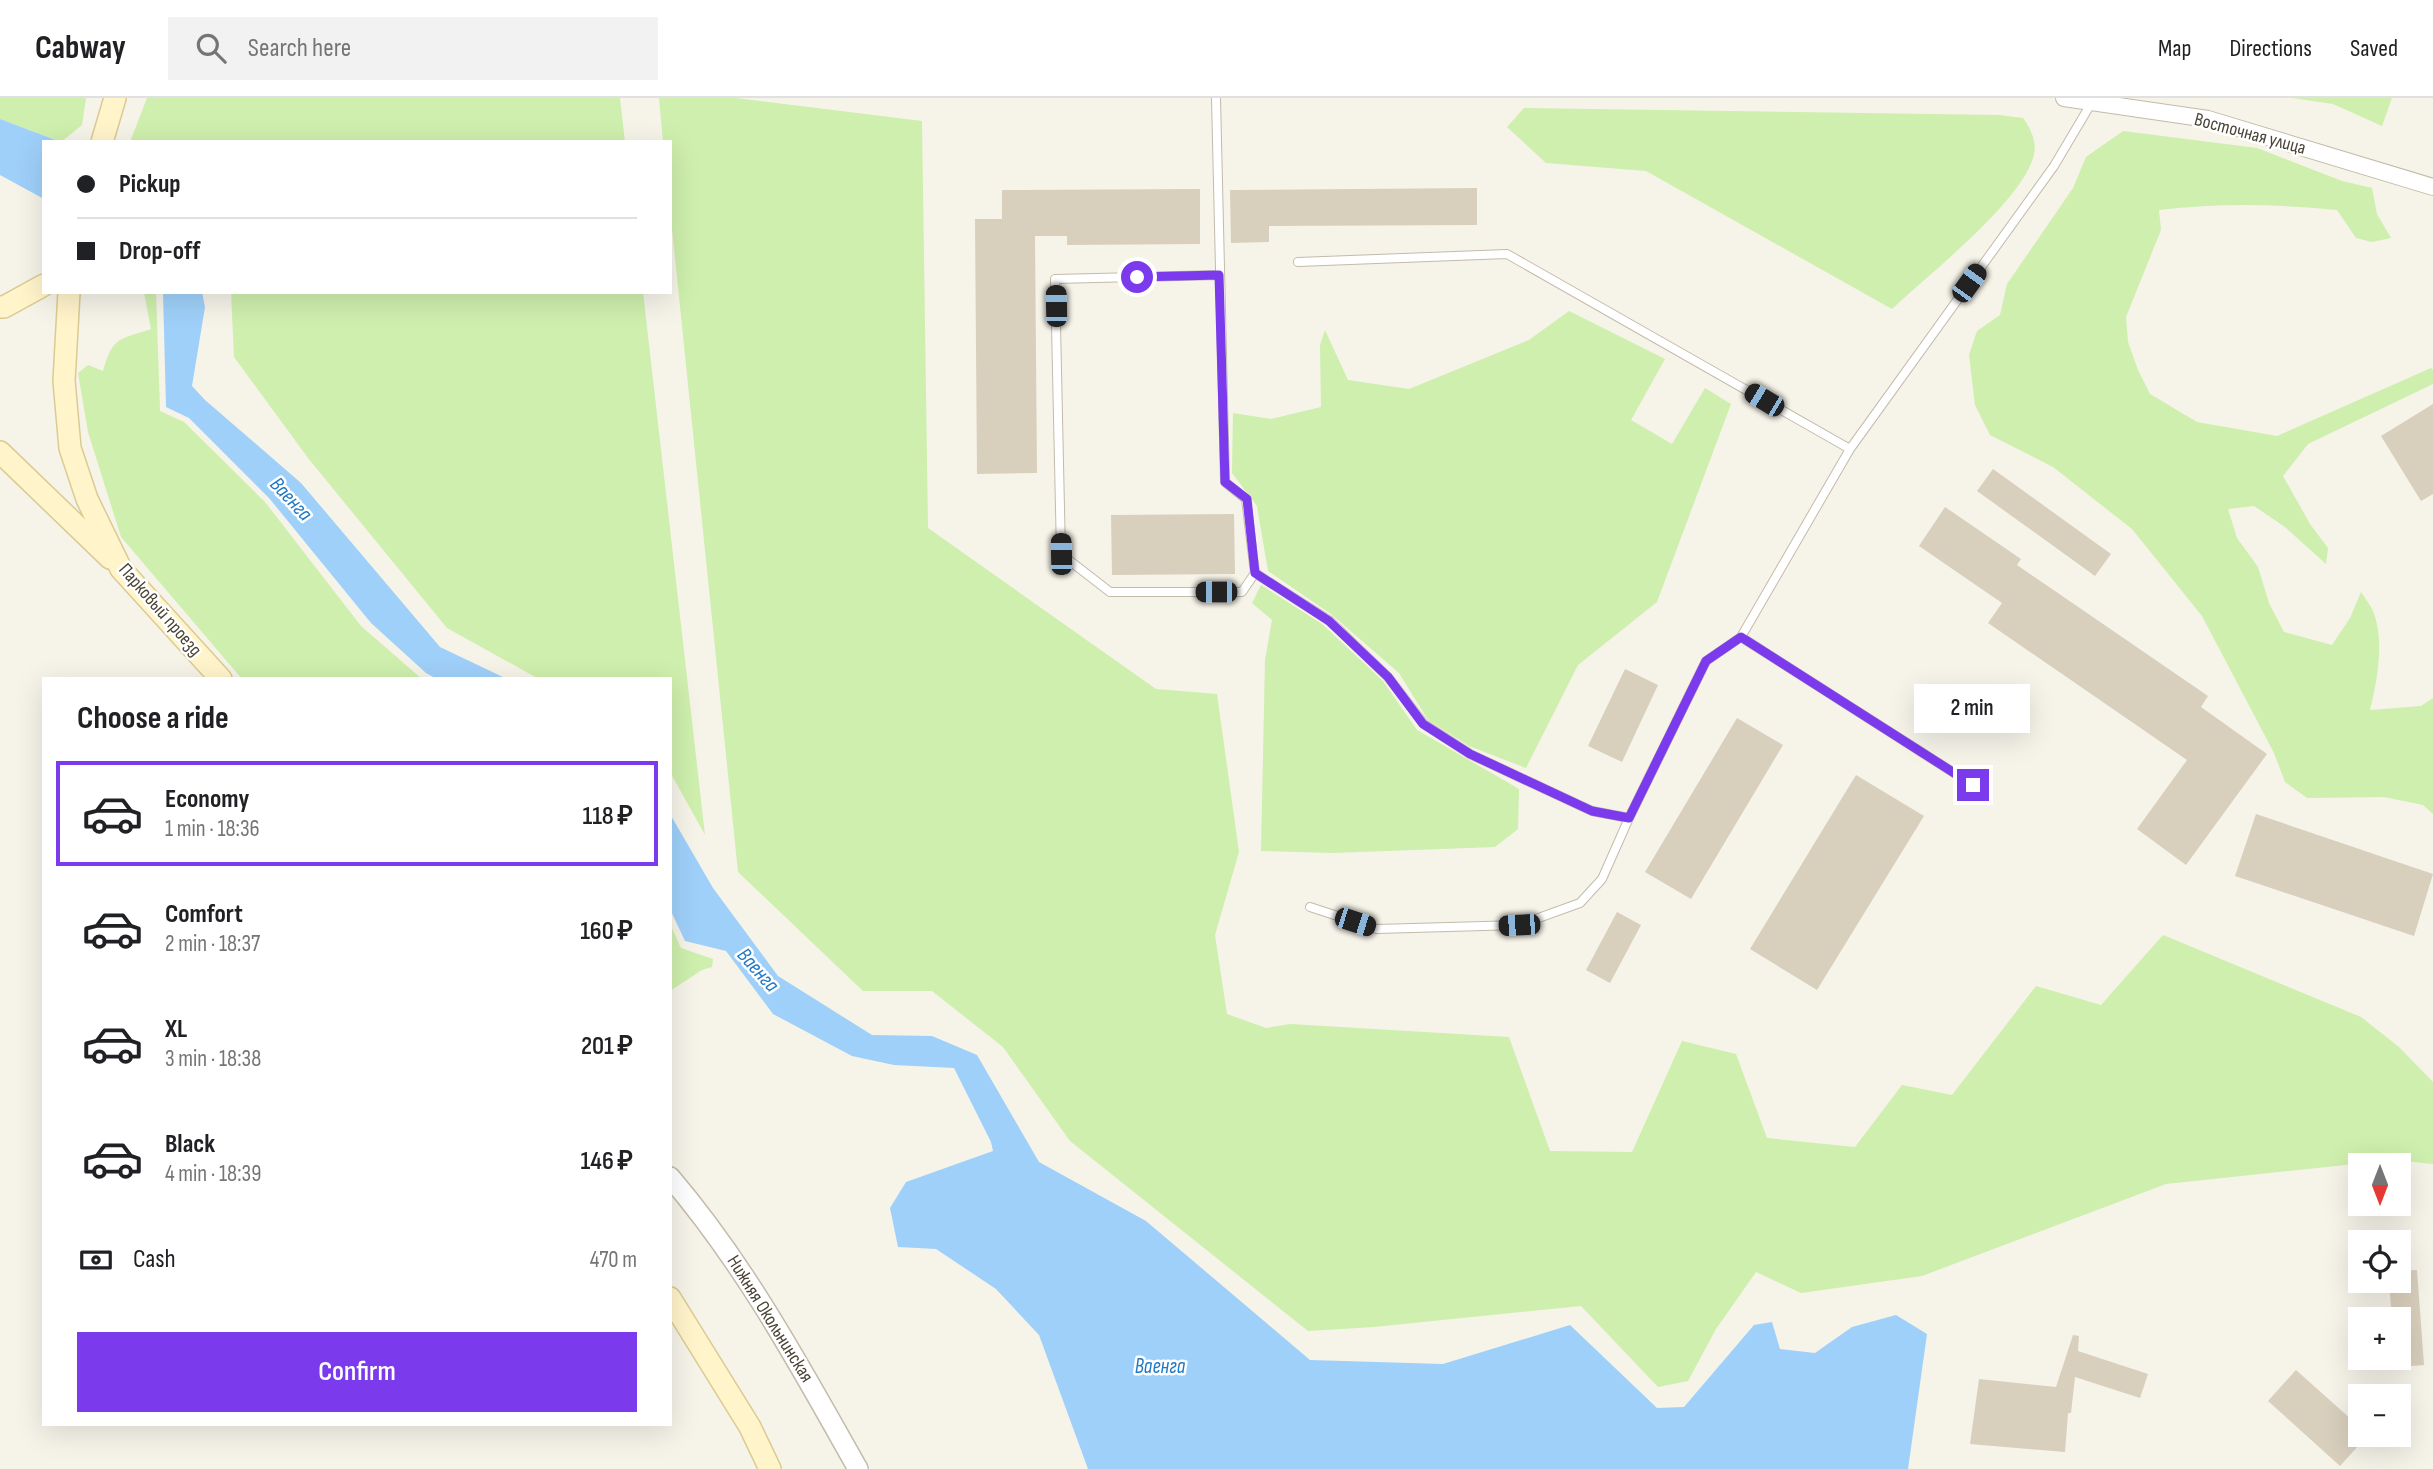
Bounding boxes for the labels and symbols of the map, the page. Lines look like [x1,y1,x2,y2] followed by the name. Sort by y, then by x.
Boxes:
[2192,108,2308,160] street label: Восточная улица
[1949,260,1990,306] car
[1121,261,1153,293] route start
[1046,285,1067,327] car
[1741,380,1788,420] car
[265,472,318,526] water label: Ваенга
[1051,533,1072,575] car
[113,559,207,661] street label: Парковый проезд
[1196,582,1238,603] car
[1915,684,2031,732] callout: 2 min
[1957,769,1989,801] route end
[1332,906,1379,938] car
[1498,913,1541,937] car
[732,943,785,998] water label: Ваенга
[2348,1153,2412,1216] north arrow
[722,1251,818,1387] street label: Нижняя Окольнинская
[1135,1354,1186,1379] water label: Ваенга

